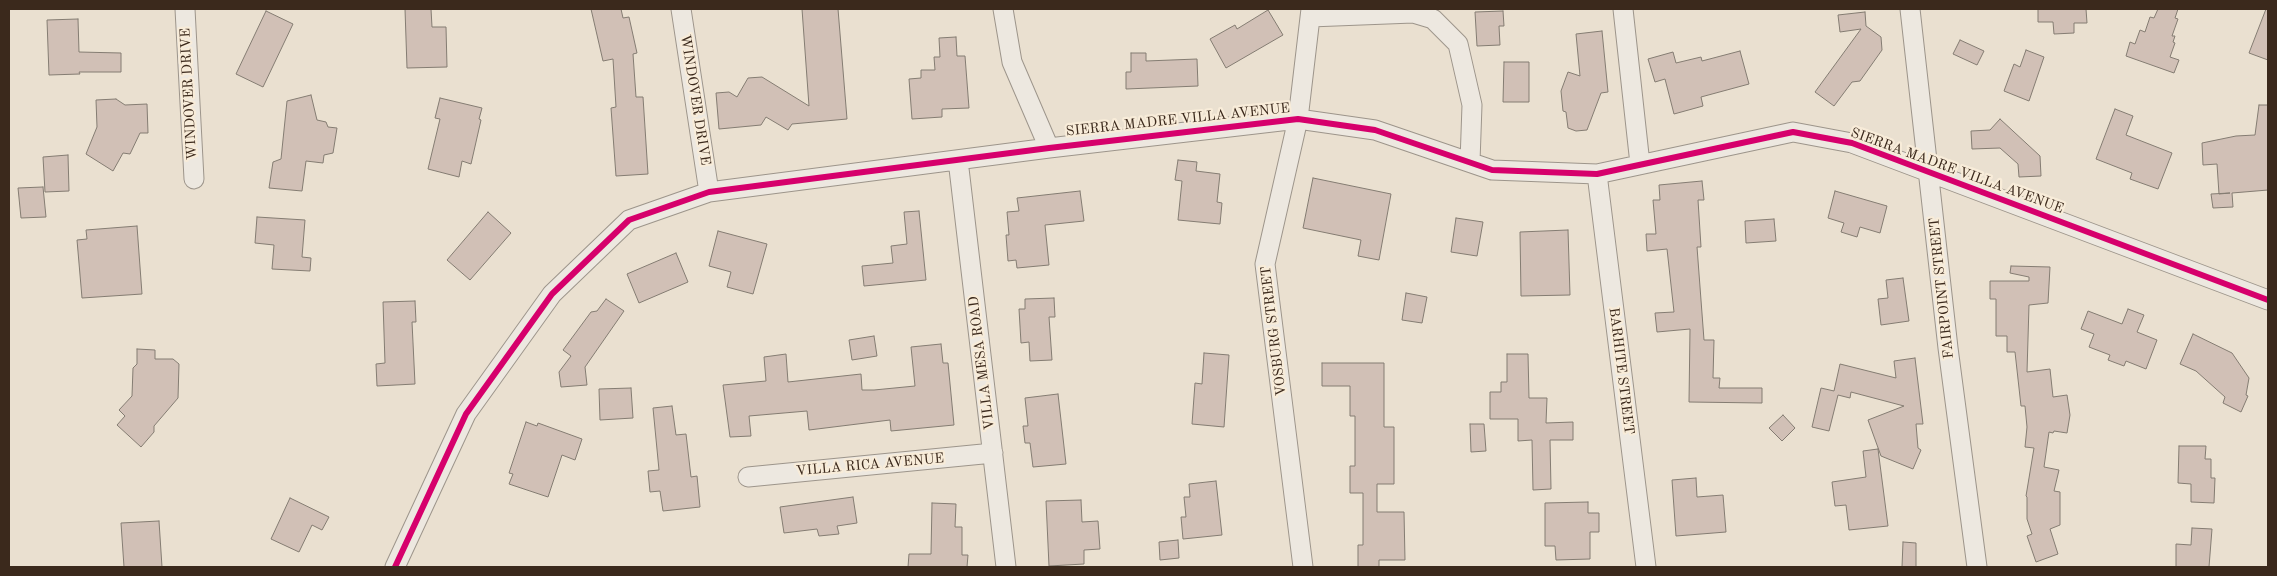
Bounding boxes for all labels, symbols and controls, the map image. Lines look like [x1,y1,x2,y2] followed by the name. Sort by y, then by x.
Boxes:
[177,28,201,160] street label: WINDOVER DRIVE
[676,33,714,167] street label: WINDOVER DRIVE
[1065,100,1291,140] street label: SIERRA MADRE VILLA AVENUE
[1848,125,2066,217] street label: SIERRA MADRE VILLA AVENUE
[1926,217,1958,359] street label: FAIRPOINT STREET
[1258,265,1290,397] street label: VOSBURG STREET
[965,295,999,431] street label: VILLA MESA ROAD
[1605,306,1637,436] street label: BARHITE STREET
[795,450,945,480] street label: VILLA RICA AVENUE

